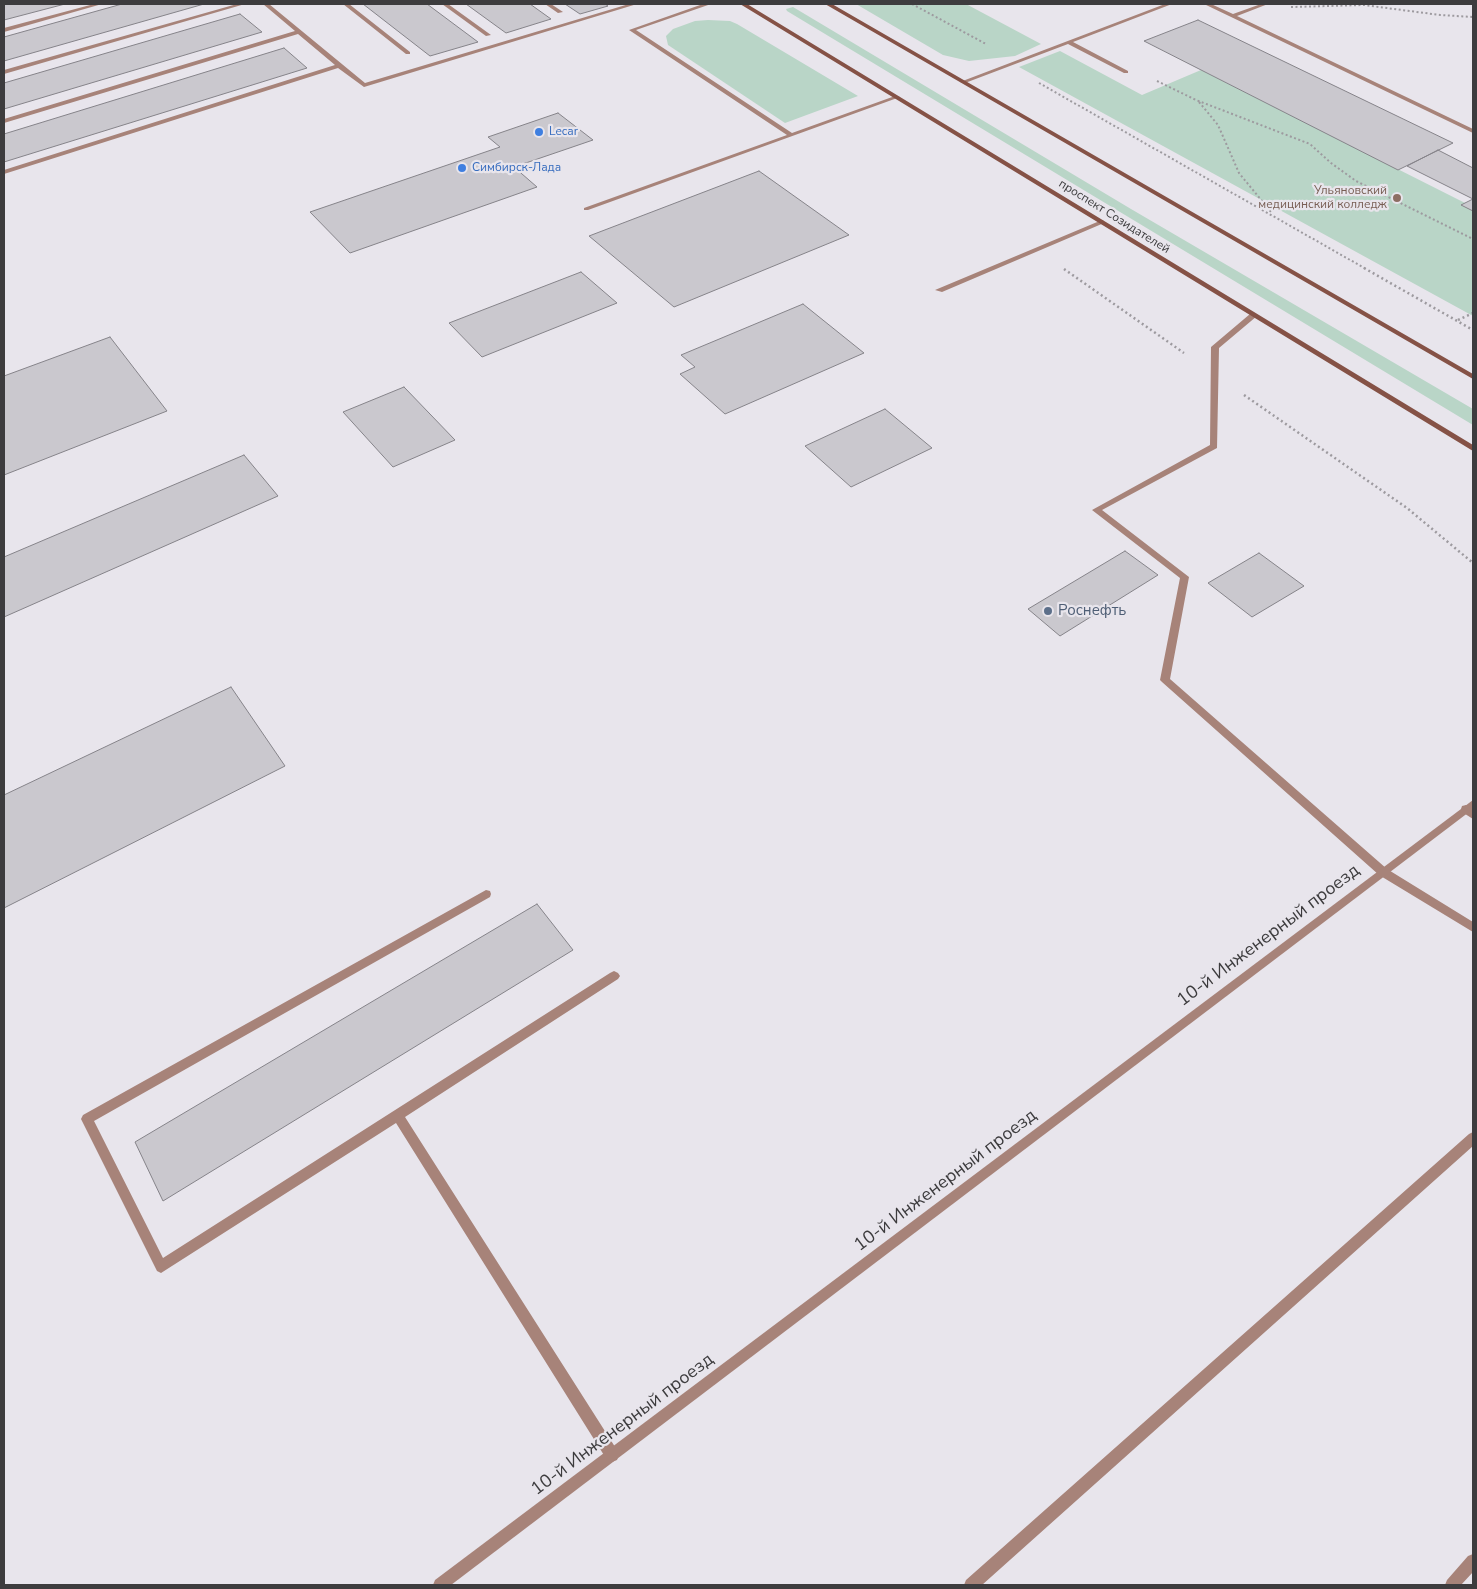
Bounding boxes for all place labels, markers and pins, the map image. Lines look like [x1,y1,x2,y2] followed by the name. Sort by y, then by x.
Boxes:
[549,125,578,139] place label: Lecar
[533,126,545,138] marker: Lecar
[472,161,561,175] place label: Симбирск-Лада
[456,162,468,174] marker: Симбирск-Лада
[1258,184,1387,212] place label: Ульяновский медицинский колледж
[1391,192,1403,204] marker: Ульяновский медицинский колледж
[1058,602,1126,620] place label: Роснефть
[1042,605,1054,617] marker: Роснефть

